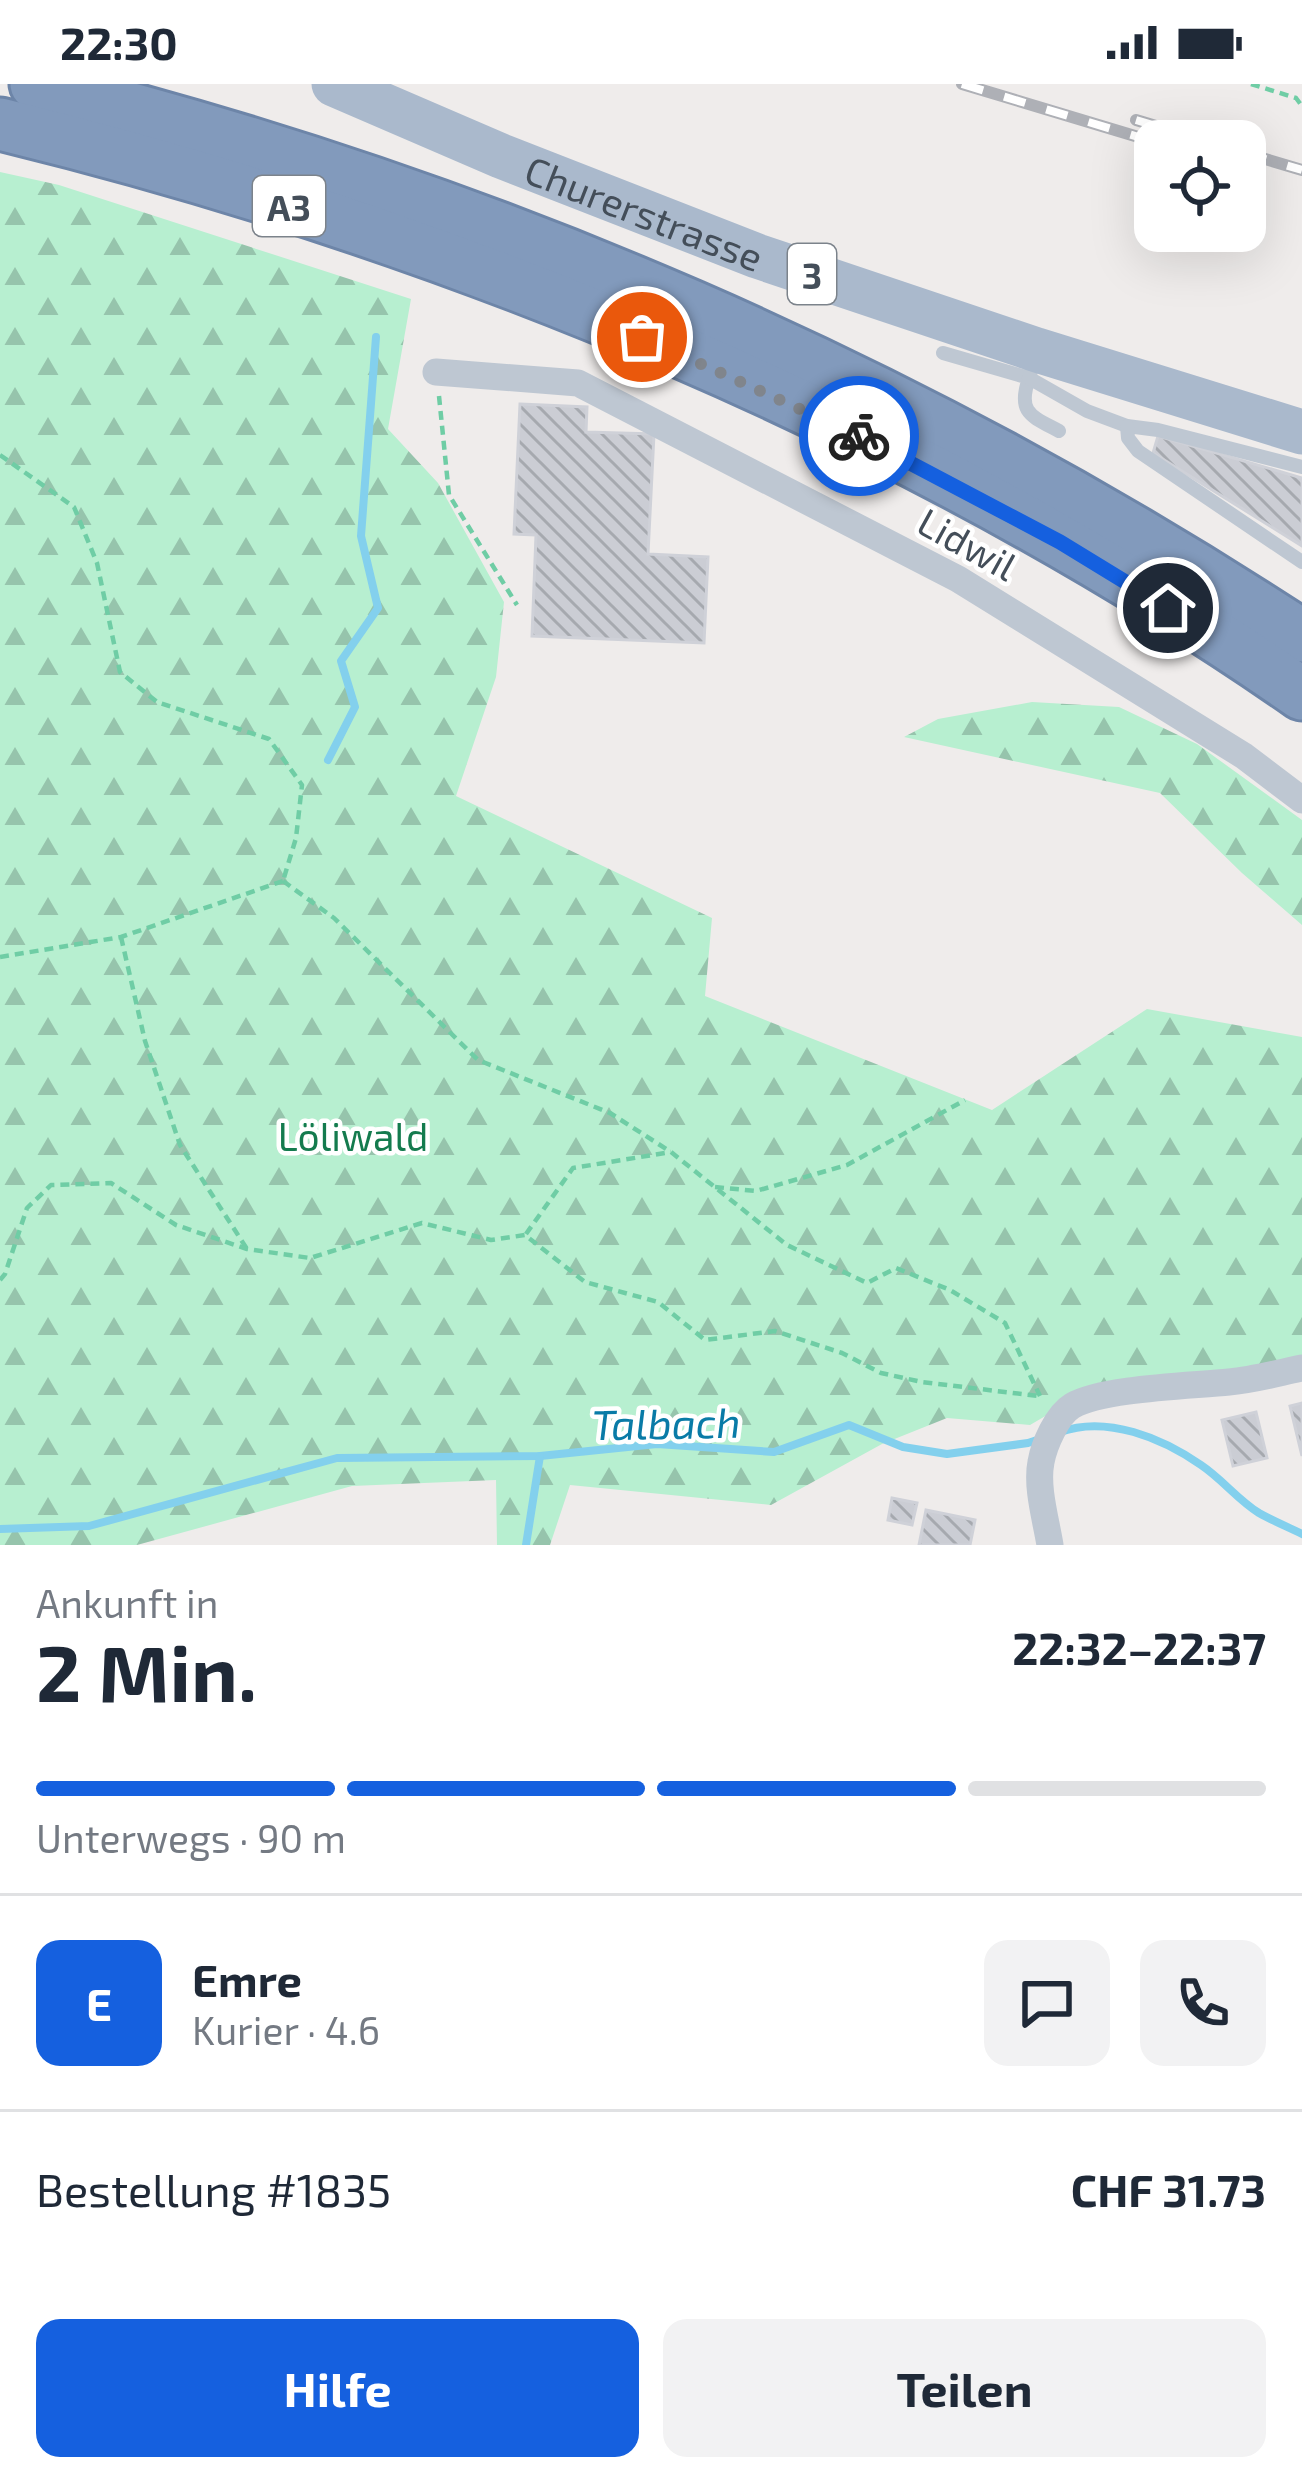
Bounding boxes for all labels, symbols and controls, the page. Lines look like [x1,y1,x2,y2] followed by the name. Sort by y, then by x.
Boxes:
[60,15,178,69] text: 22:30
[1134,120,1266,252] map controls
[1134,120,1266,252] button: locate
[519,144,770,280] street label: Churerstrasse
[253,176,325,236] road number: A3
[788,244,836,304] road number: 3
[591,286,693,388] pin
[609,304,675,370] icon: bag
[799,376,919,496] courier
[826,403,892,469] icon: bike
[910,497,1026,589] street label: Lidwil
[1117,557,1219,659] pin
[1135,575,1201,641] icon: home
[278,1112,428,1159] park label: Löliwald
[591,1396,741,1448] water label: Talbach
[36,1579,218,1626] text: Ankunft in
[1012,1620,1266,1674] text: 22:32–22:37
[36,1624,257,1718] text: 2 Min.
[36,1814,346,1861] text: Unterwegs · 90 m
[984,1940,1110,2066] button: chat
[1140,1940,1266,2066] button: phone
[192,1952,302,2006] text: Emre
[86,1976,112,2030] text: E
[192,2006,380,2053] text: Kurier · 4.6
[36,2162,391,2216] text: Bestellung #1835
[1071,2162,1266,2216] text: CHF 31.73
[36,2319,639,2457] button: Hilfe
[663,2319,1266,2457] button: Teilen

